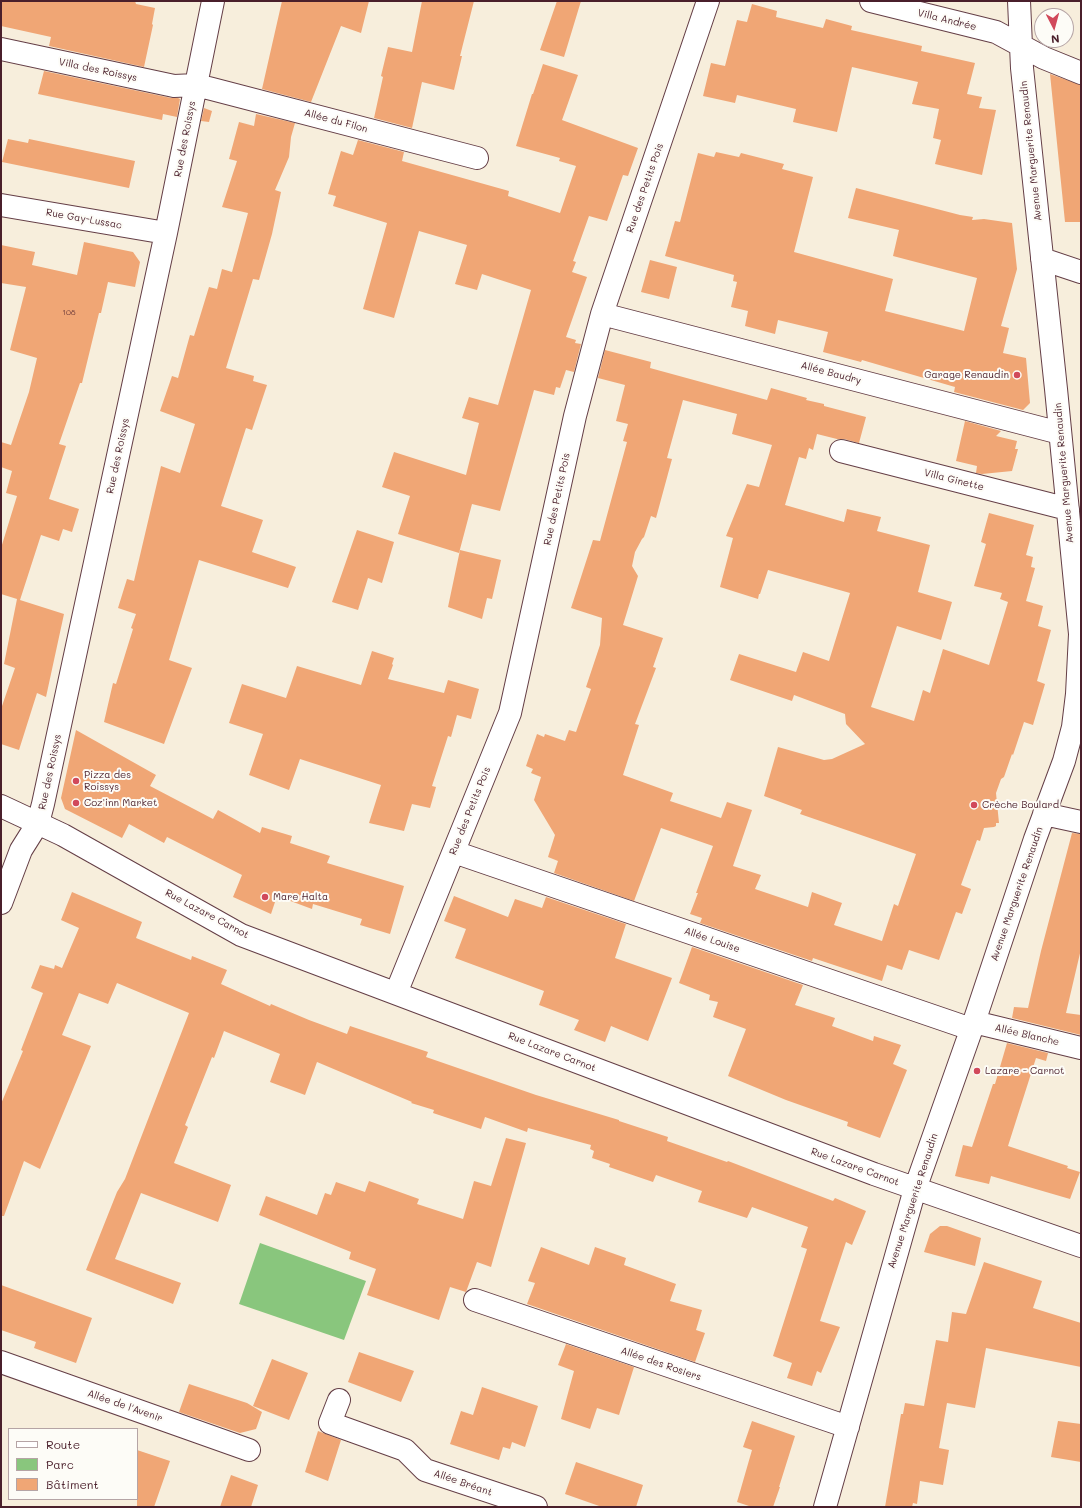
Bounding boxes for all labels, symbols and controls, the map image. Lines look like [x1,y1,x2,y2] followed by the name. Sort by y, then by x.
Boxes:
[916,7,978,33] street label: Villa Andrée
[1034,8,1074,48] north arrow
[1050,32,1060,47] text: N
[58,56,138,84] street label: Villa des Roissys
[1018,80,1044,222] street label: Avenue Marguerite Renaudin
[172,100,198,178] street label: Rue des Roissys
[303,107,369,135] street label: Allée du Filon
[624,142,666,234] street label: Rue des Petits Pois
[45,206,123,232] street label: Rue Gay-Lussac
[62,308,76,318] house number: 108
[799,359,863,387] street label: Allée Baudry
[924,369,1009,381] place label: Garage Renaudin
[1012,370,1022,380] marker: Garage Renaudin
[1052,402,1076,544] street label: Avenue Marguerite Renaudin
[104,417,132,495] street label: Rue des Roissys
[541,452,573,546] street label: Rue des Petits Pois
[923,467,985,493] street label: Villa Ginette
[36,733,64,811] street label: Rue des Roissys
[447,765,493,857] street label: Rue des Petits Pois
[84,769,131,792] place label: Pizza des Roissys
[71,776,81,786] marker: Pizza des Roissys
[84,797,157,809] place label: Coz'inn Market
[71,798,81,808] marker: Coz'inn Market
[982,799,1059,811] place label: Crèche Boulard
[969,800,979,810] marker: Crèche Boulard
[988,825,1046,963] street label: Avenue Marguerite Renaudin
[163,887,251,941] street label: Rue Lazare Carnot
[273,891,328,903] place label: Mare Halta
[260,892,270,902] marker: Mare Halta
[682,925,742,955] street label: Allée Louise
[994,1022,1060,1048] street label: Allée Blanche
[506,1030,598,1074] street label: Rue Lazare Carnot
[985,1065,1064,1077] place label: Lazare - Carnot
[972,1066,982,1076] marker: Lazare - Carnot
[885,1132,941,1270] street label: Avenue Marguerite Renaudin
[809,1145,901,1189] street label: Rue Lazare Carnot
[619,1345,703,1383] street label: Allée des Rosiers
[86,1387,164,1425] street label: Allée de l'Avenir
[8,1428,138,1500] legend
[46,1436,80,1452] text: Route
[46,1456,74,1472] text: Parc
[432,1467,494,1499] street label: Allée Bréant
[46,1476,99,1492] text: Bâtiment

